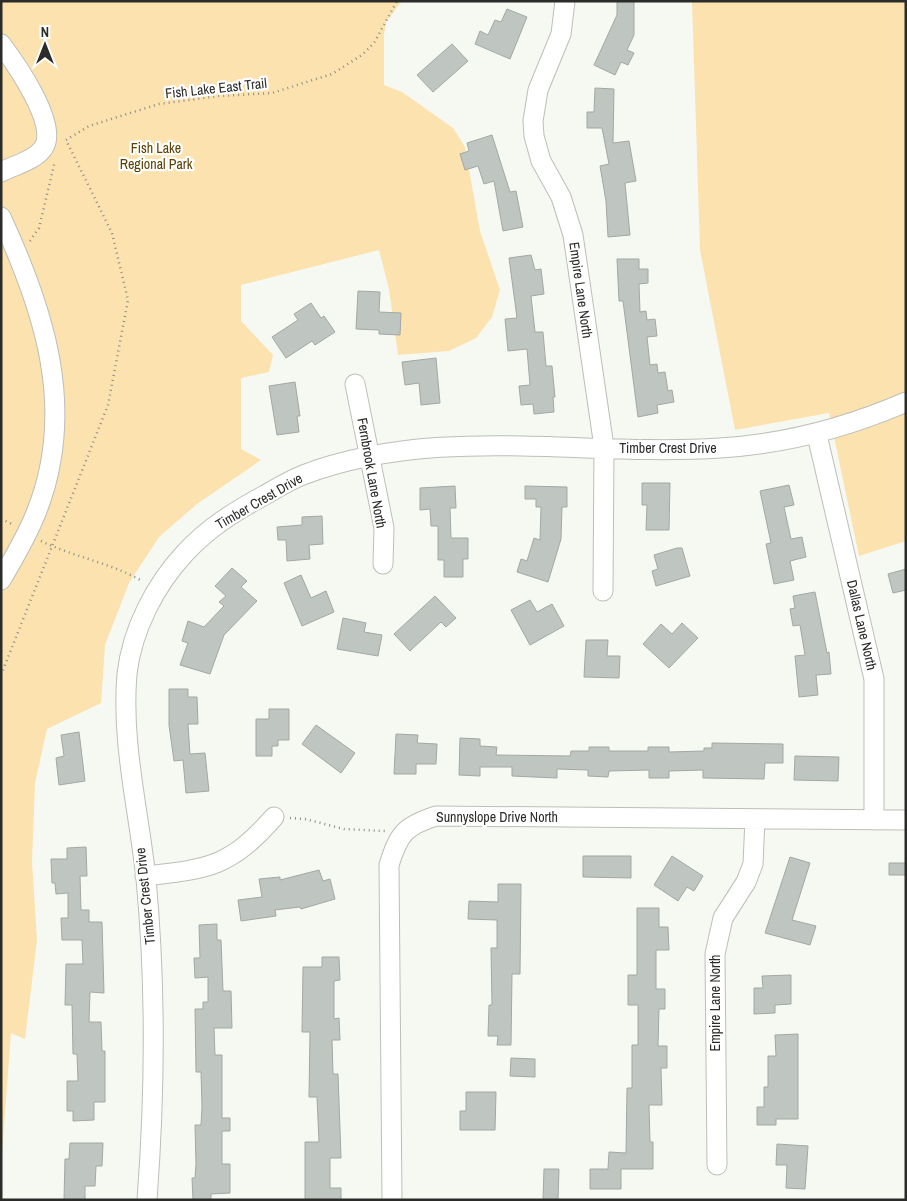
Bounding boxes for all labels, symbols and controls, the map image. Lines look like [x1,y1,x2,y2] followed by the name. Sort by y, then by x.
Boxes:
[20,20,70,70] north arrow
[41,23,49,41] text: N
[164,74,268,102] street label: Fish Lake East Trail
[120,139,193,173] park label: Fish Lake Regional Park
[565,241,597,339] street label: Empire Lane North
[353,416,391,530] street label: Fernbrook Lane North
[619,439,717,457] street label: Timber Crest Drive
[212,469,306,533] street label: Timber Crest Drive
[843,578,881,672] street label: Dallas Lane North
[436,808,558,826] street label: Sunnyslope Drive North
[131,847,159,945] street label: Timber Crest Drive
[706,955,724,1052] street label: Empire Lane North

